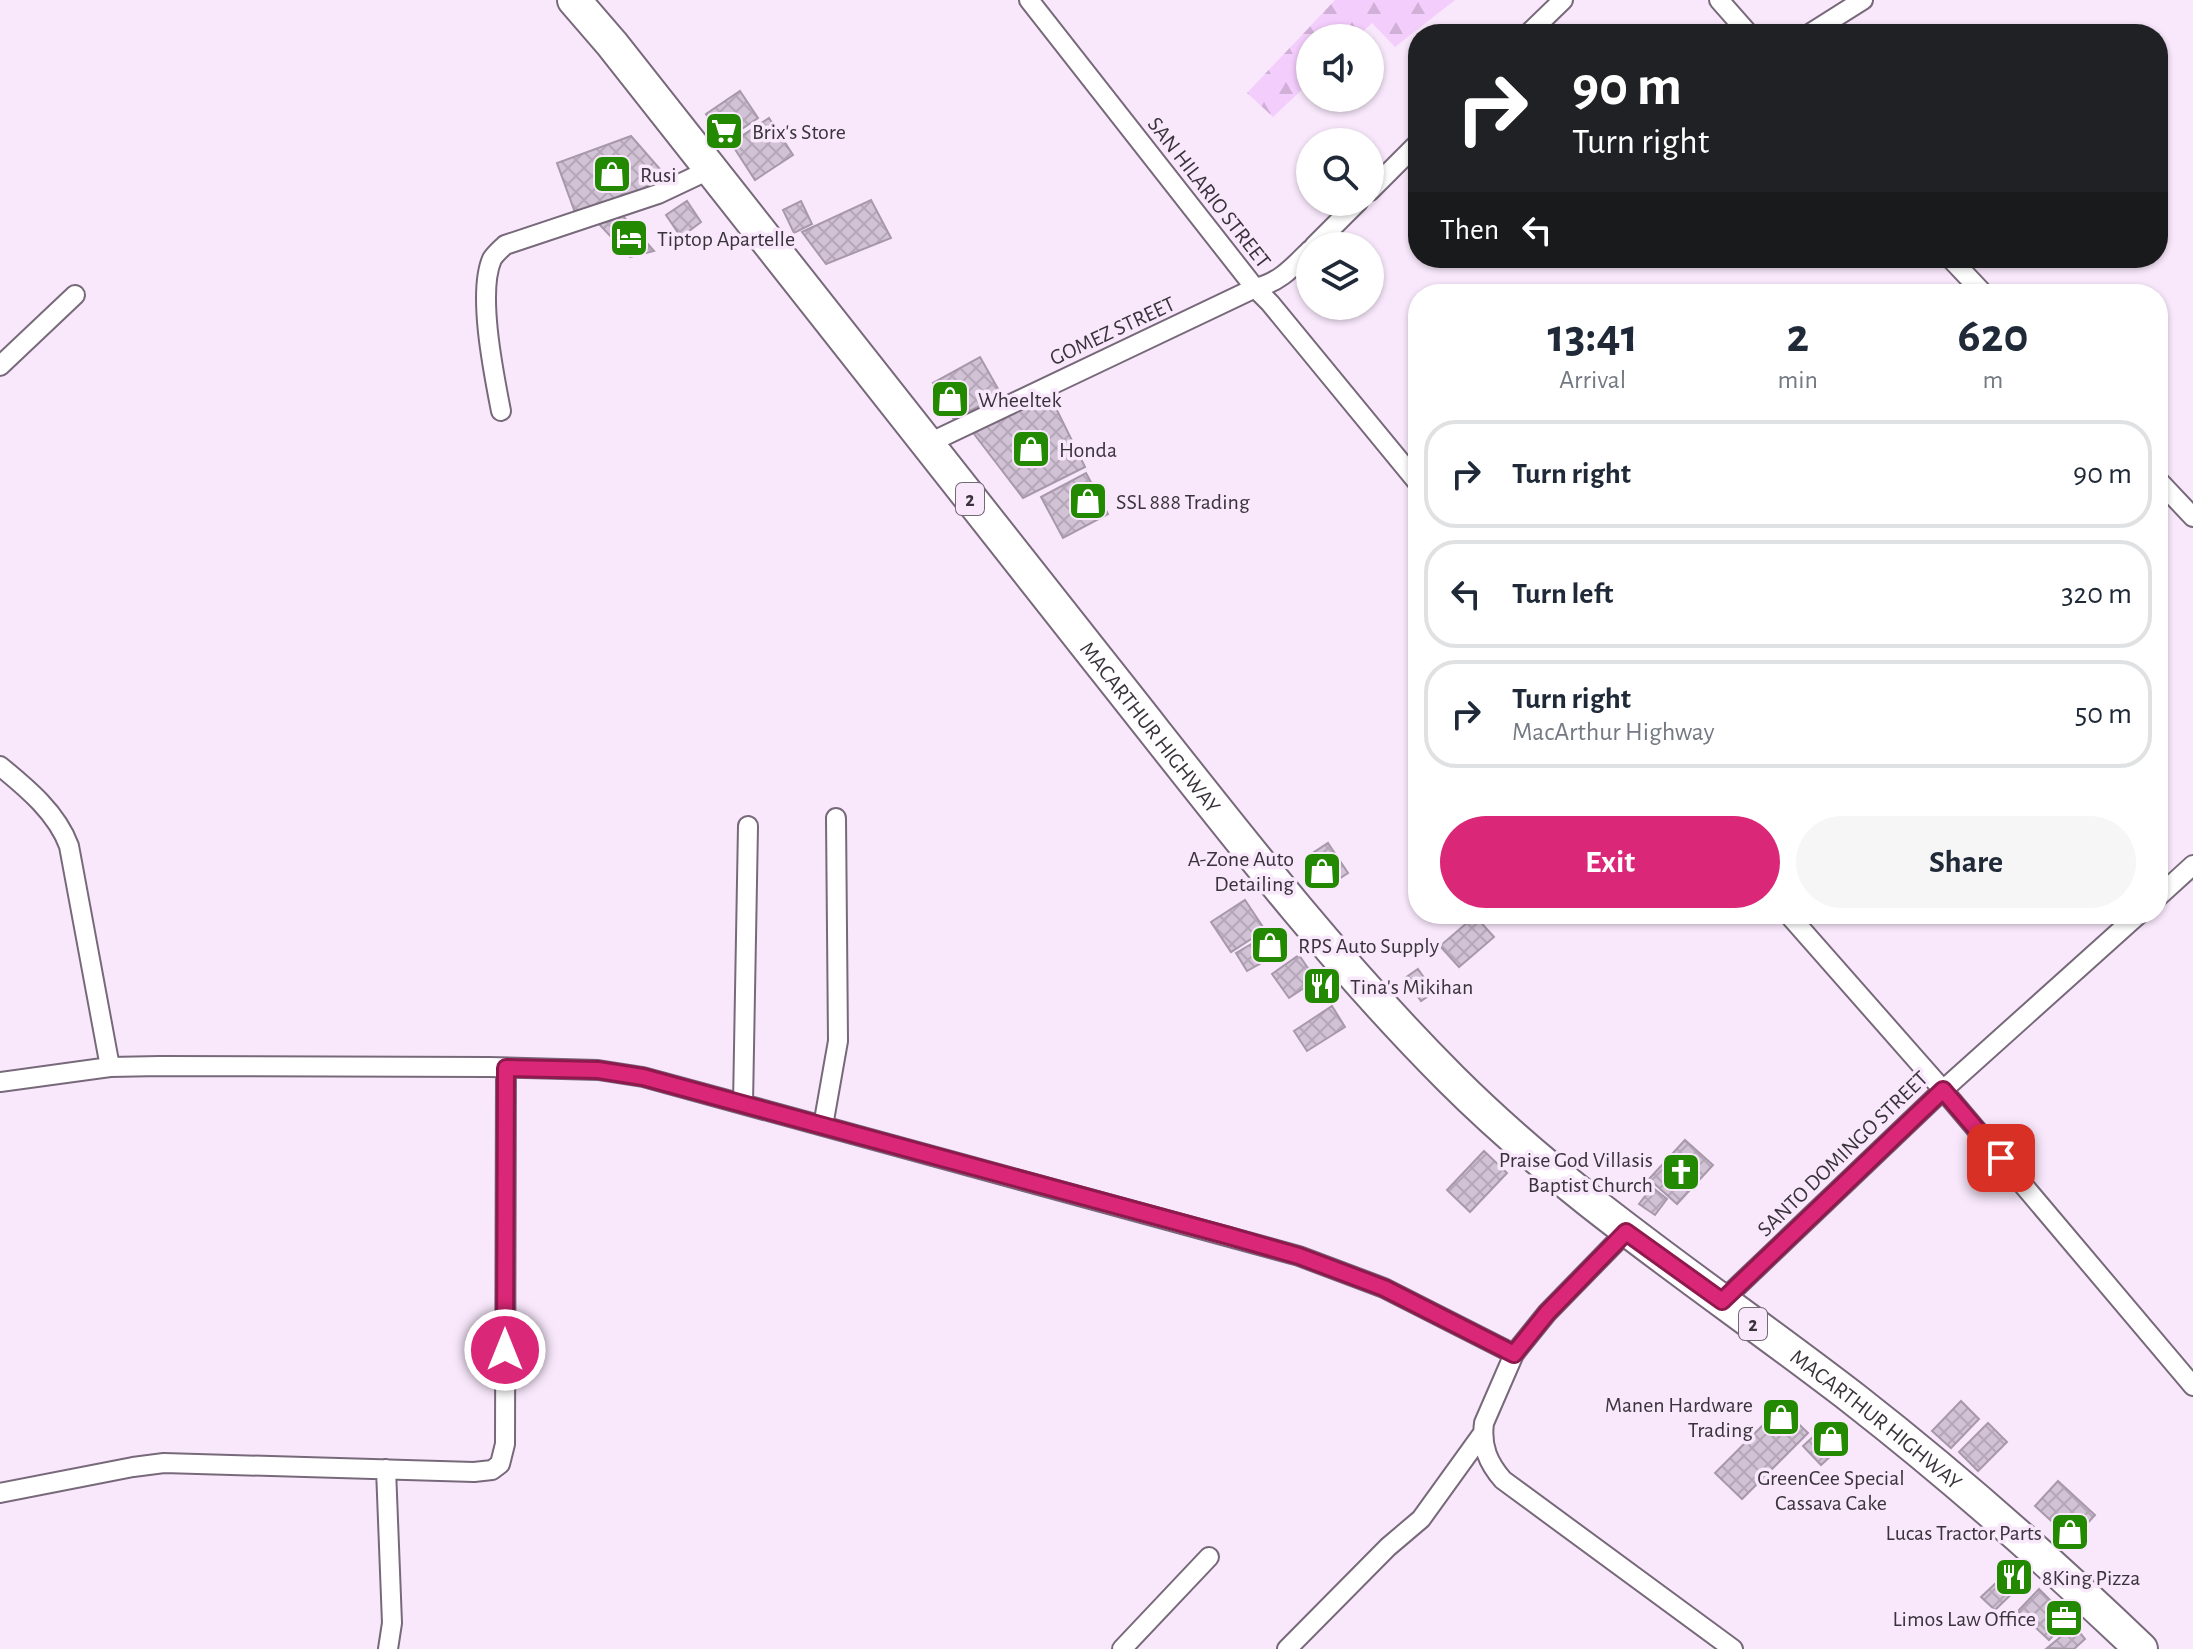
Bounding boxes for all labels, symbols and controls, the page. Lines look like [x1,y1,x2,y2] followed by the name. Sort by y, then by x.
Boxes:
[1296,24,1384,320] map controls
[1296,24,1384,112] button: sound
[1440,56,1544,160] icon: right
[1572,59,1682,115] text: 90 m
[703,110,745,152] supermarket icon: Brix's Store
[1144,113,1275,272] street label: SAN HILARIO STREET
[752,121,846,143] place label: Brix's Store
[1572,124,1709,160] text: Turn right
[1296,128,1384,216] button: search
[591,153,633,195] shop icon: Rusi
[640,164,676,186] place label: Rusi
[1515,208,1559,252] icon: left
[1440,215,1499,245] text: Then
[608,217,650,259] hotel icon: Tiptop Apartelle
[657,228,795,250] place label: Tiptop Apartelle
[1296,232,1384,320] button: layers
[1046,292,1179,369] street label: GOMEZ STREET
[1548,313,1638,361] text: 13:41
[1786,313,1809,361] text: 2
[1958,313,2028,361] text: 620
[1559,367,1626,393] text: Arrival
[1778,367,1818,393] text: min
[1983,367,2003,393] text: m
[929,378,971,420] shop icon: Wheeltek
[978,389,1061,411] place label: Wheeltek
[1010,428,1052,470] shop icon: Honda
[1059,439,1117,461] place label: Honda
[1444,452,1488,496] icon: right
[1512,459,1631,489] text: Turn right
[2073,459,2132,489] text: 90 m
[1067,480,1109,522] shop icon: SSL 888 Trading
[956,483,984,515] road number: 2
[1116,491,1250,513] place label: SSL 888 Trading
[1444,572,1488,616] icon: left
[1512,579,1613,609] text: Turn left
[2061,579,2132,609] text: 320 m
[1076,638,1225,818] street label: MACARTHUR HIGHWAY
[1512,684,1631,714] text: Turn right
[1444,692,1488,736] icon: right
[2075,699,2132,729] text: 50 m
[1512,719,1715,745] text: MacArthur Highway
[1440,816,1780,908] button: Exit
[1796,816,2136,908] button: Share
[1188,848,1294,895] place label: A-Zone Auto Detailing
[1301,850,1343,892] shop icon: A-Zone Auto Detailing
[1249,924,1291,966] shop icon: RPS Auto Supply
[1298,935,1440,957] place label: RPS Auto Supply
[1301,965,1343,1007] restaurant icon: Tina's Mikihan
[1350,976,1473,998] place label: Tina's Mikihan
[1753,1067,1932,1241] street label: SANTO DOMINGO STREET
[1967,1124,2035,1192] pin
[1979,1136,2023,1180] icon: arrive
[1499,1149,1653,1196] place label: Praise God Villasis Baptist Church
[1660,1151,1702,1193] church icon: Praise God Villasis Baptist Church
[463,1308,547,1392] position arrow
[1739,1308,1767,1340] road number: 2
[1786,1345,1966,1494] street label: MACARTHUR HIGHWAY
[1605,1394,1753,1441] place label: Manen Hardware Trading
[1760,1396,1802,1438] shop icon: Manen Hardware Trading
[1810,1418,1852,1460] shop icon: GreenCee Special Cassava Cake
[1757,1467,1905,1514] place label: GreenCee Special Cassava Cake
[2049,1511,2091,1553] shop icon: Lucas Tractor Parts
[1886,1522,2042,1544] place label: Lucas Tractor Parts
[1993,1556,2035,1598] restaurant icon: 8King Pizza
[2042,1567,2141,1589] place label: 8King Pizza
[2043,1597,2085,1639] office icon: Limos Law Office
[1892,1608,2036,1630] place label: Limos Law Office

